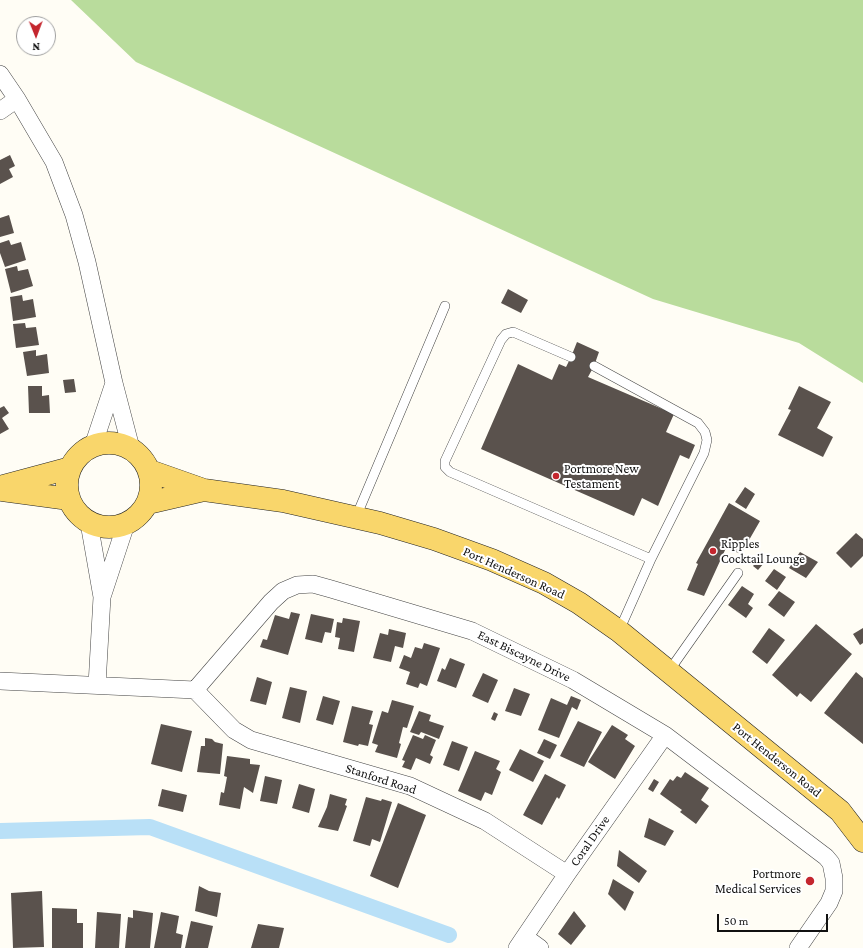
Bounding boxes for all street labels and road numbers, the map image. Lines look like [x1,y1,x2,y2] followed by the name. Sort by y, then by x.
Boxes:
[461,544,567,602] street label: Port Henderson Road
[475,627,573,685] street label: East Biscayne Drive
[729,719,825,801] street label: Port Henderson Road
[344,760,418,798] street label: Stanford Road
[567,813,613,869] street label: Coral Drive

